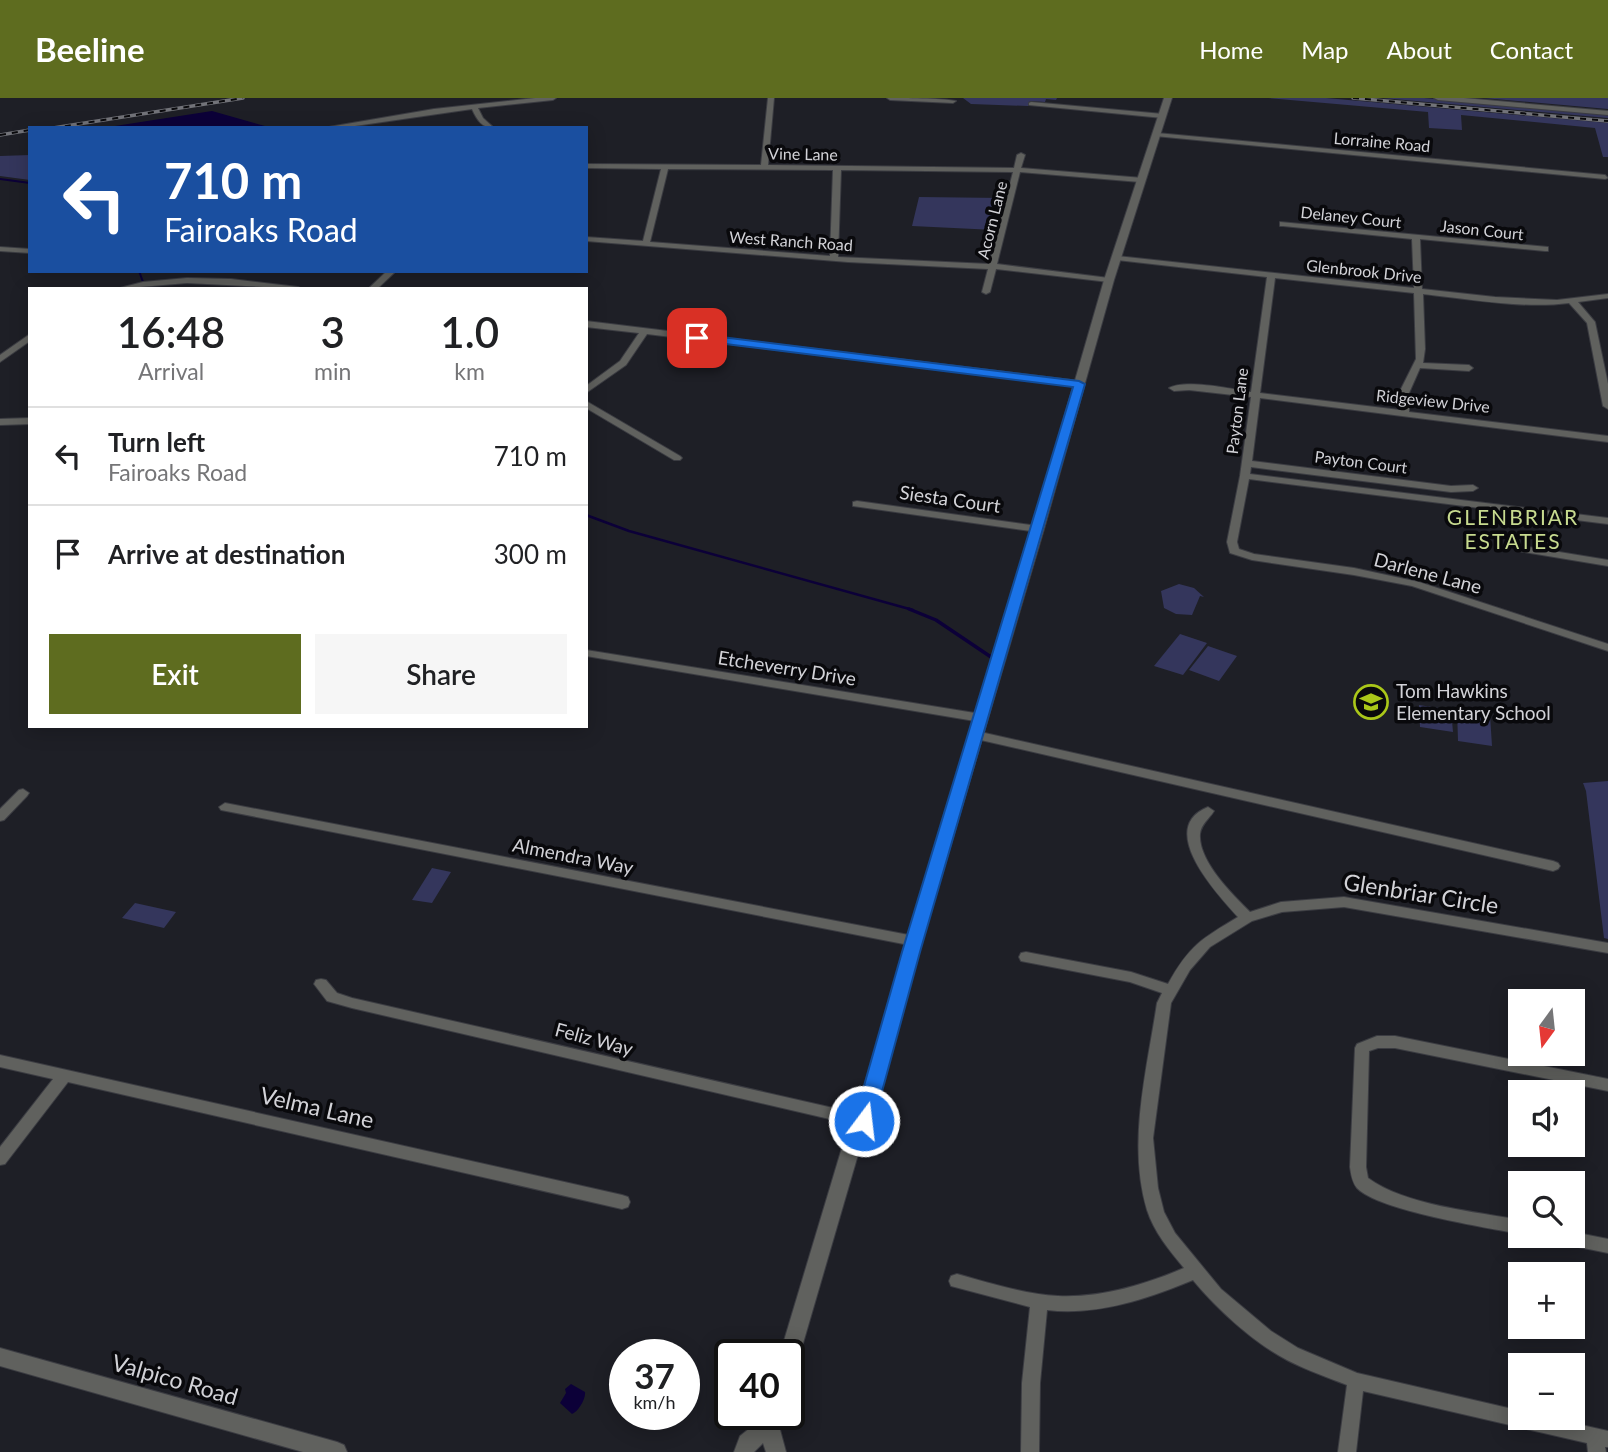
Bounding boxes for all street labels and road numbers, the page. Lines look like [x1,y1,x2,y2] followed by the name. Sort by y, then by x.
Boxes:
[1333,128,1431,155] street label: Lorraine Road
[768,143,838,164] street label: Vine Lane
[973,179,1010,261] street label: Acorn Lane
[1300,202,1403,231] street label: Delaney Court
[1440,216,1525,243] street label: Jason Court
[729,227,853,254] street label: West Ranch Road
[1306,255,1423,286] street label: Glenbrook Drive
[1222,367,1251,455] street label: Payton Lane
[1375,385,1491,416] street label: Ridgeview Drive
[1314,446,1409,477] street label: Payton Court
[898,480,1002,517] street label: Siesta Court
[1372,547,1484,598] street label: Darlene Lane
[716,645,858,690] street label: Etcheverry Drive
[511,833,636,879] street label: Almendra Way
[1342,867,1501,919] street label: Glenbriar Circle
[553,1017,636,1060] street label: Feliz Way
[258,1080,377,1134] street label: Velma Lane
[109,1348,242,1410] street label: Valpico Road

